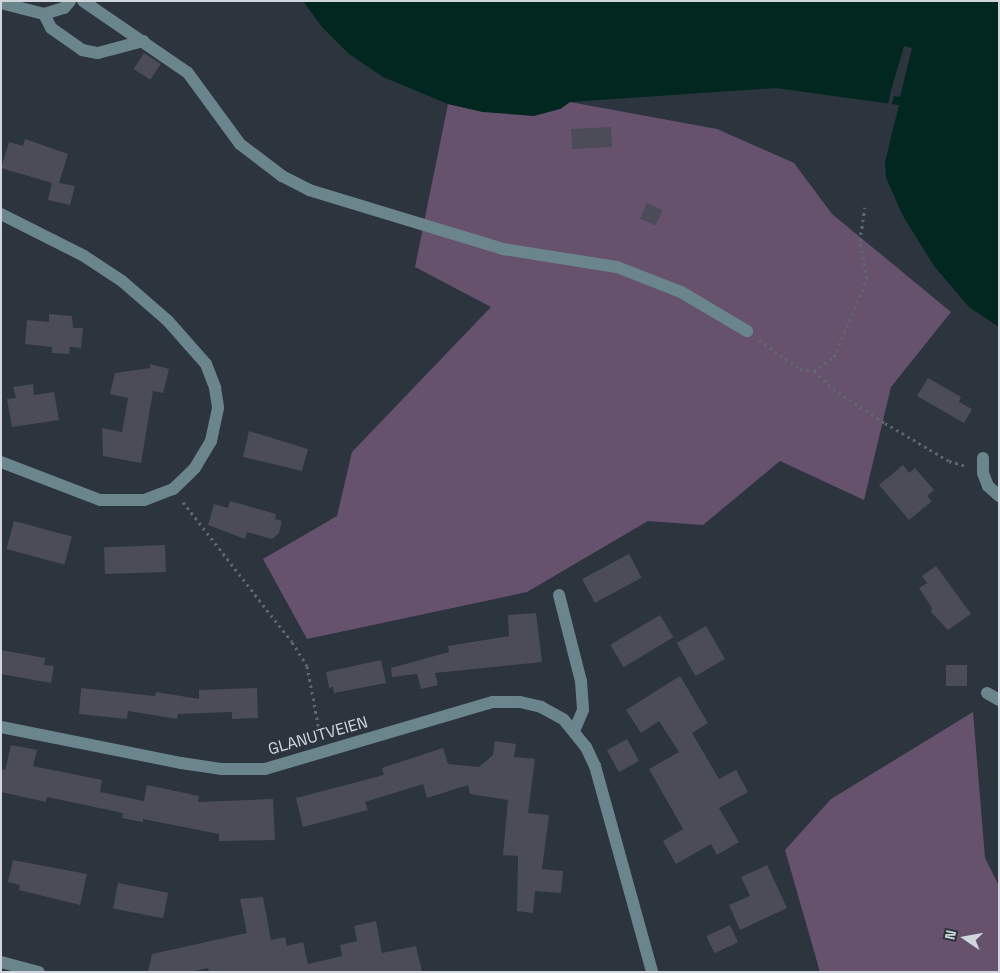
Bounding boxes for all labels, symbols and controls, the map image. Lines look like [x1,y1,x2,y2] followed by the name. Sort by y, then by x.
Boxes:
[266,713,370,759] street label: GLANUTVEIEN
[940,913,990,963] north arrow
[941,928,960,941] text: N

